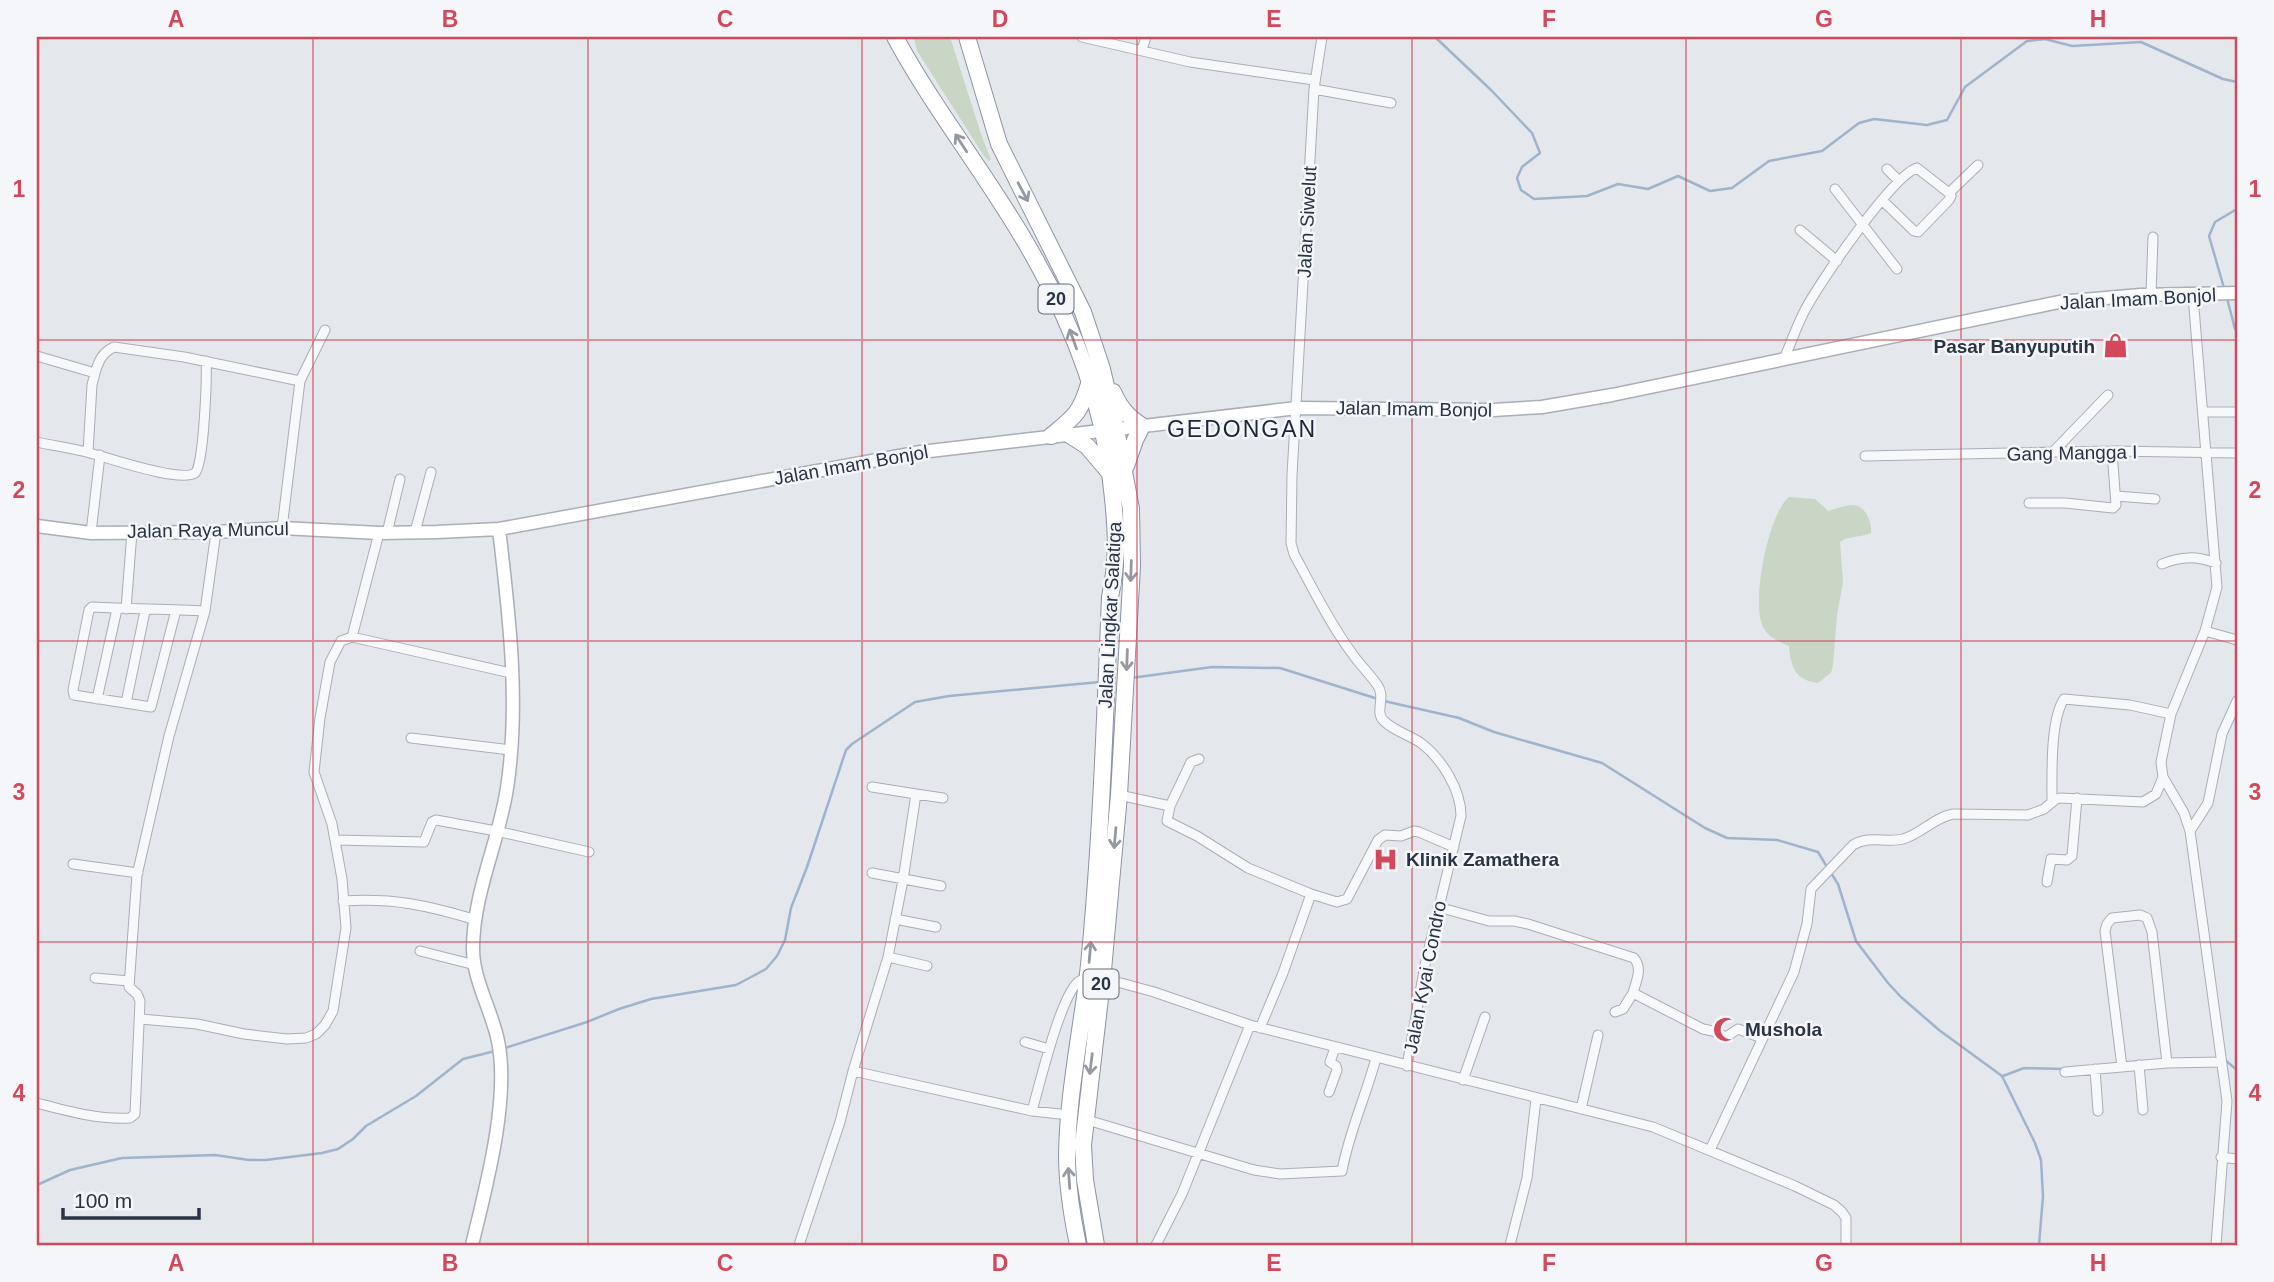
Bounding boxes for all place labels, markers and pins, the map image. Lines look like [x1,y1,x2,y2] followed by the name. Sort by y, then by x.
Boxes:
[2101,332,2129,360] shop icon: Pasar Banyuputih
[1933,336,2095,357] place label: Pasar Banyuputih
[1372,845,1400,873] hospital icon: Klinik Zamathera
[1406,849,1560,870] place label: Klinik Zamathera
[1711,1015,1739,1043] mosque icon: Mushola
[1745,1019,1822,1040] place label: Mushola

